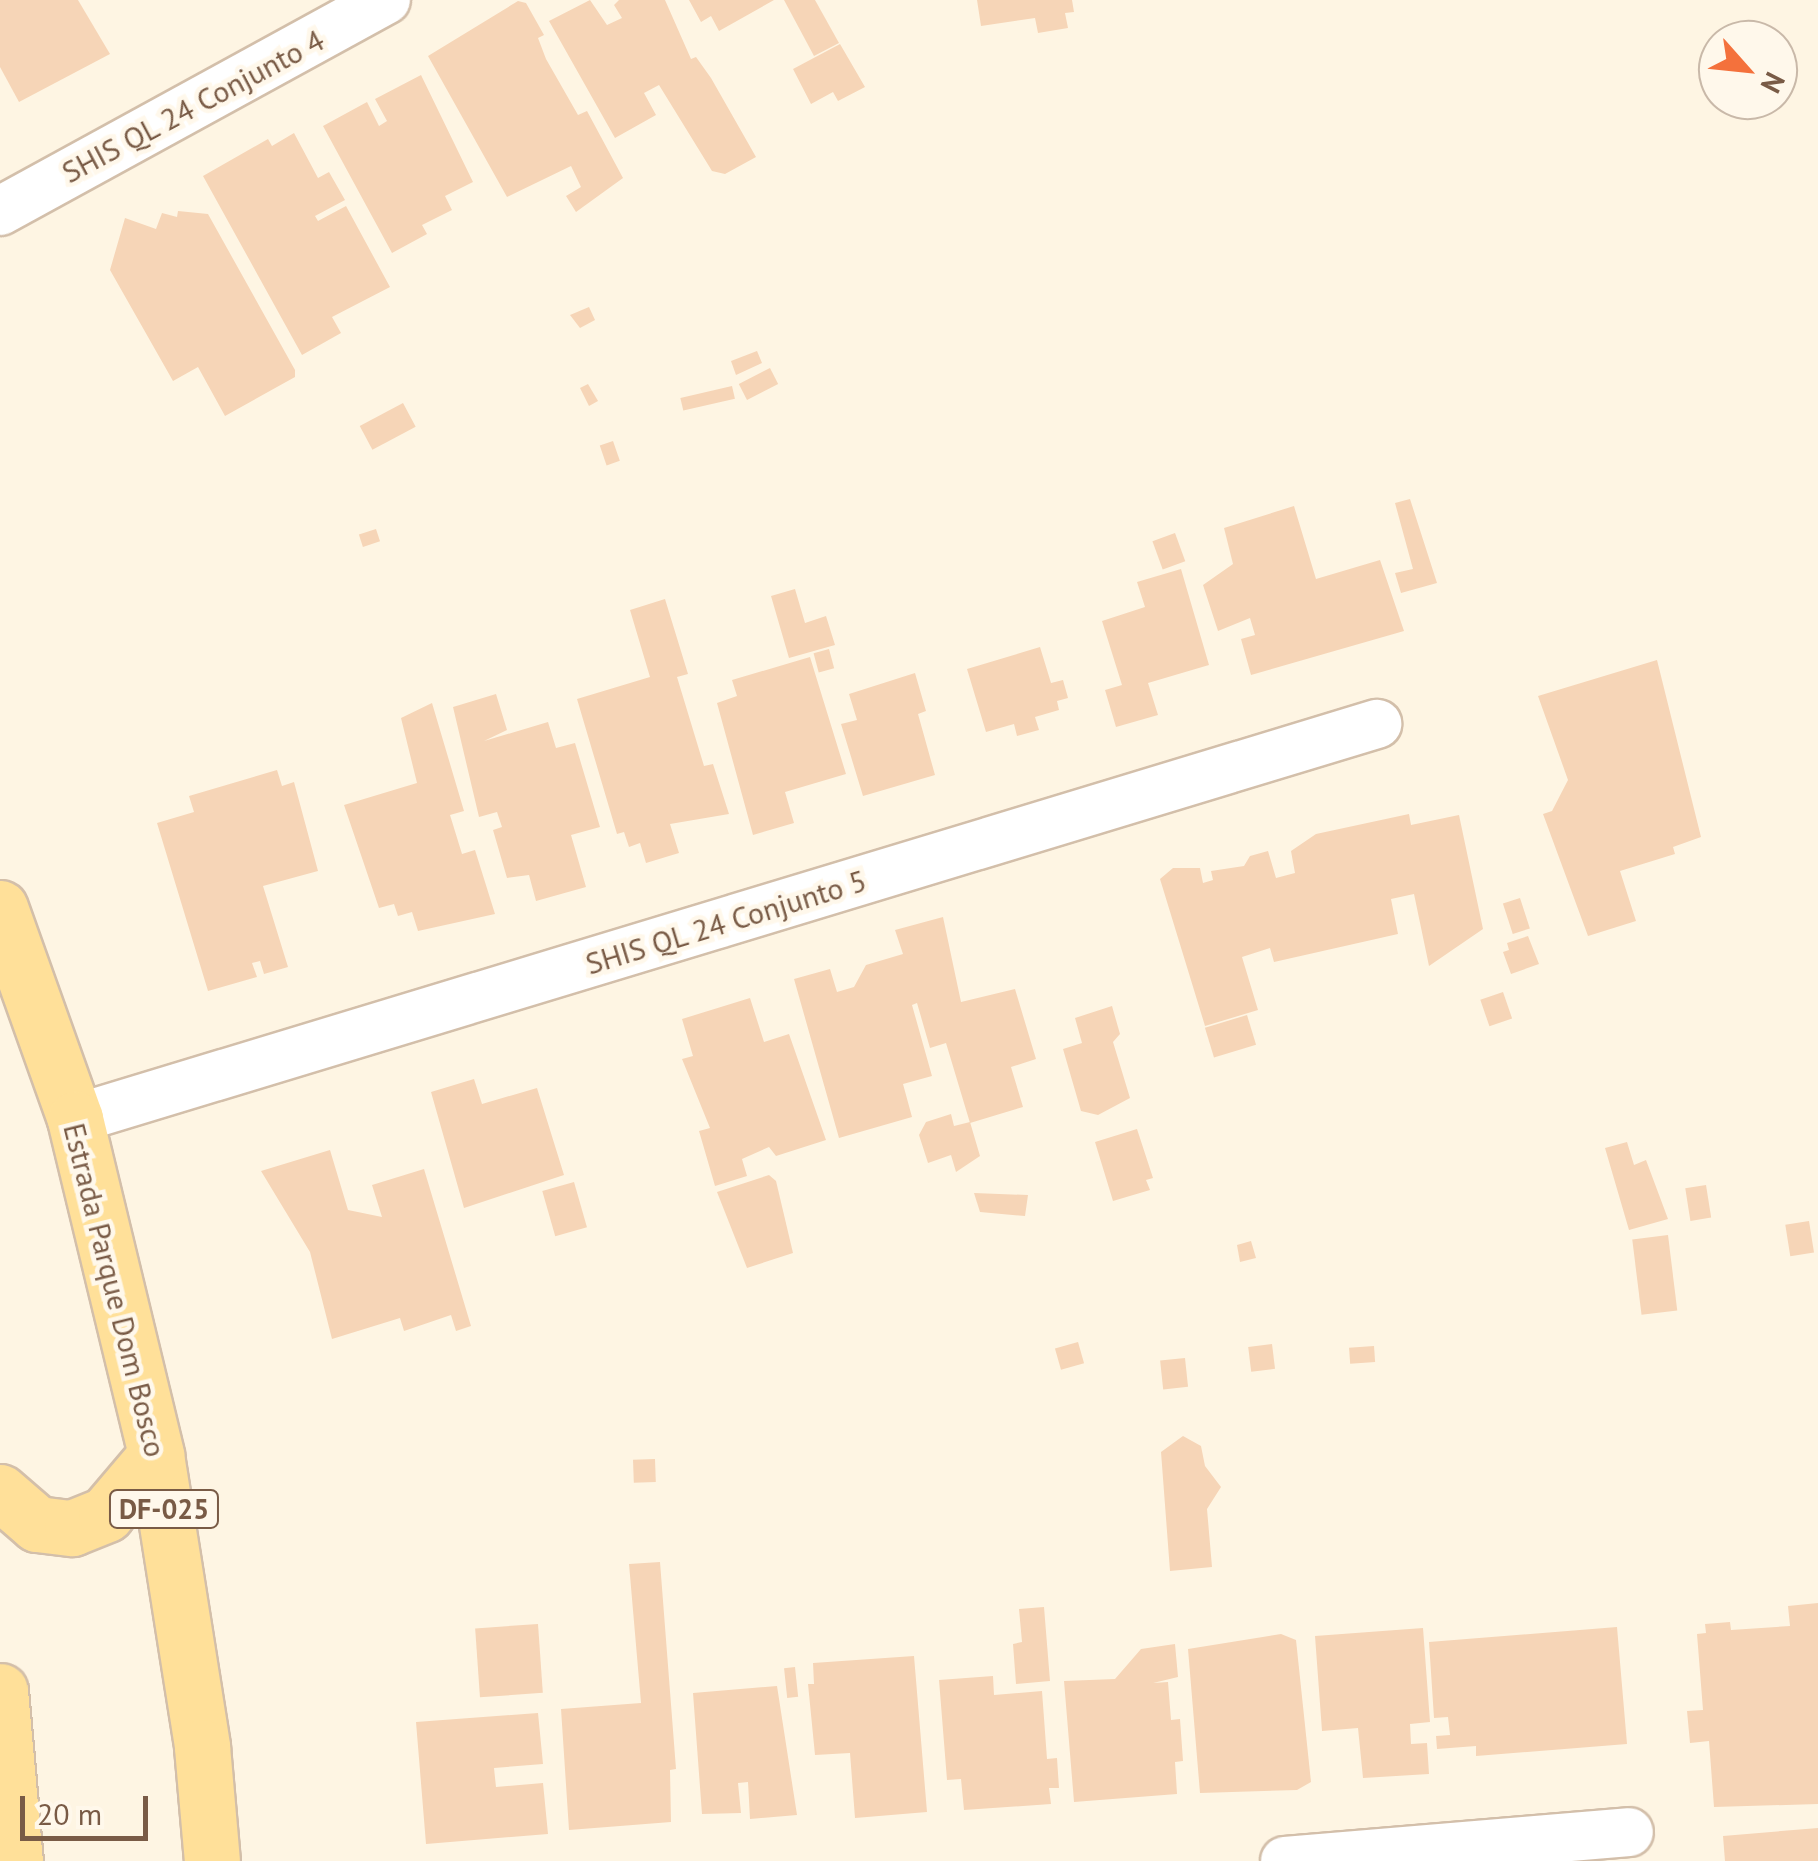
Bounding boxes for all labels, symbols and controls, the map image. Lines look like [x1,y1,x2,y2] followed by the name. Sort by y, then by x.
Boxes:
[1698,20,1798,120] north arrow
[55,21,331,191] street label: SHIS QL 24 Conjunto 4
[1753,66,1794,100] text: N
[581,862,871,982] street label: SHIS QL 24 Conjunto 5
[56,1119,174,1461] street label: Estrada Parque Dom Bosco
[106,1486,222,1532] road number: DF-025
[25,1776,152,1838] scale bar
[37,1794,102,1833] text: 20 m

